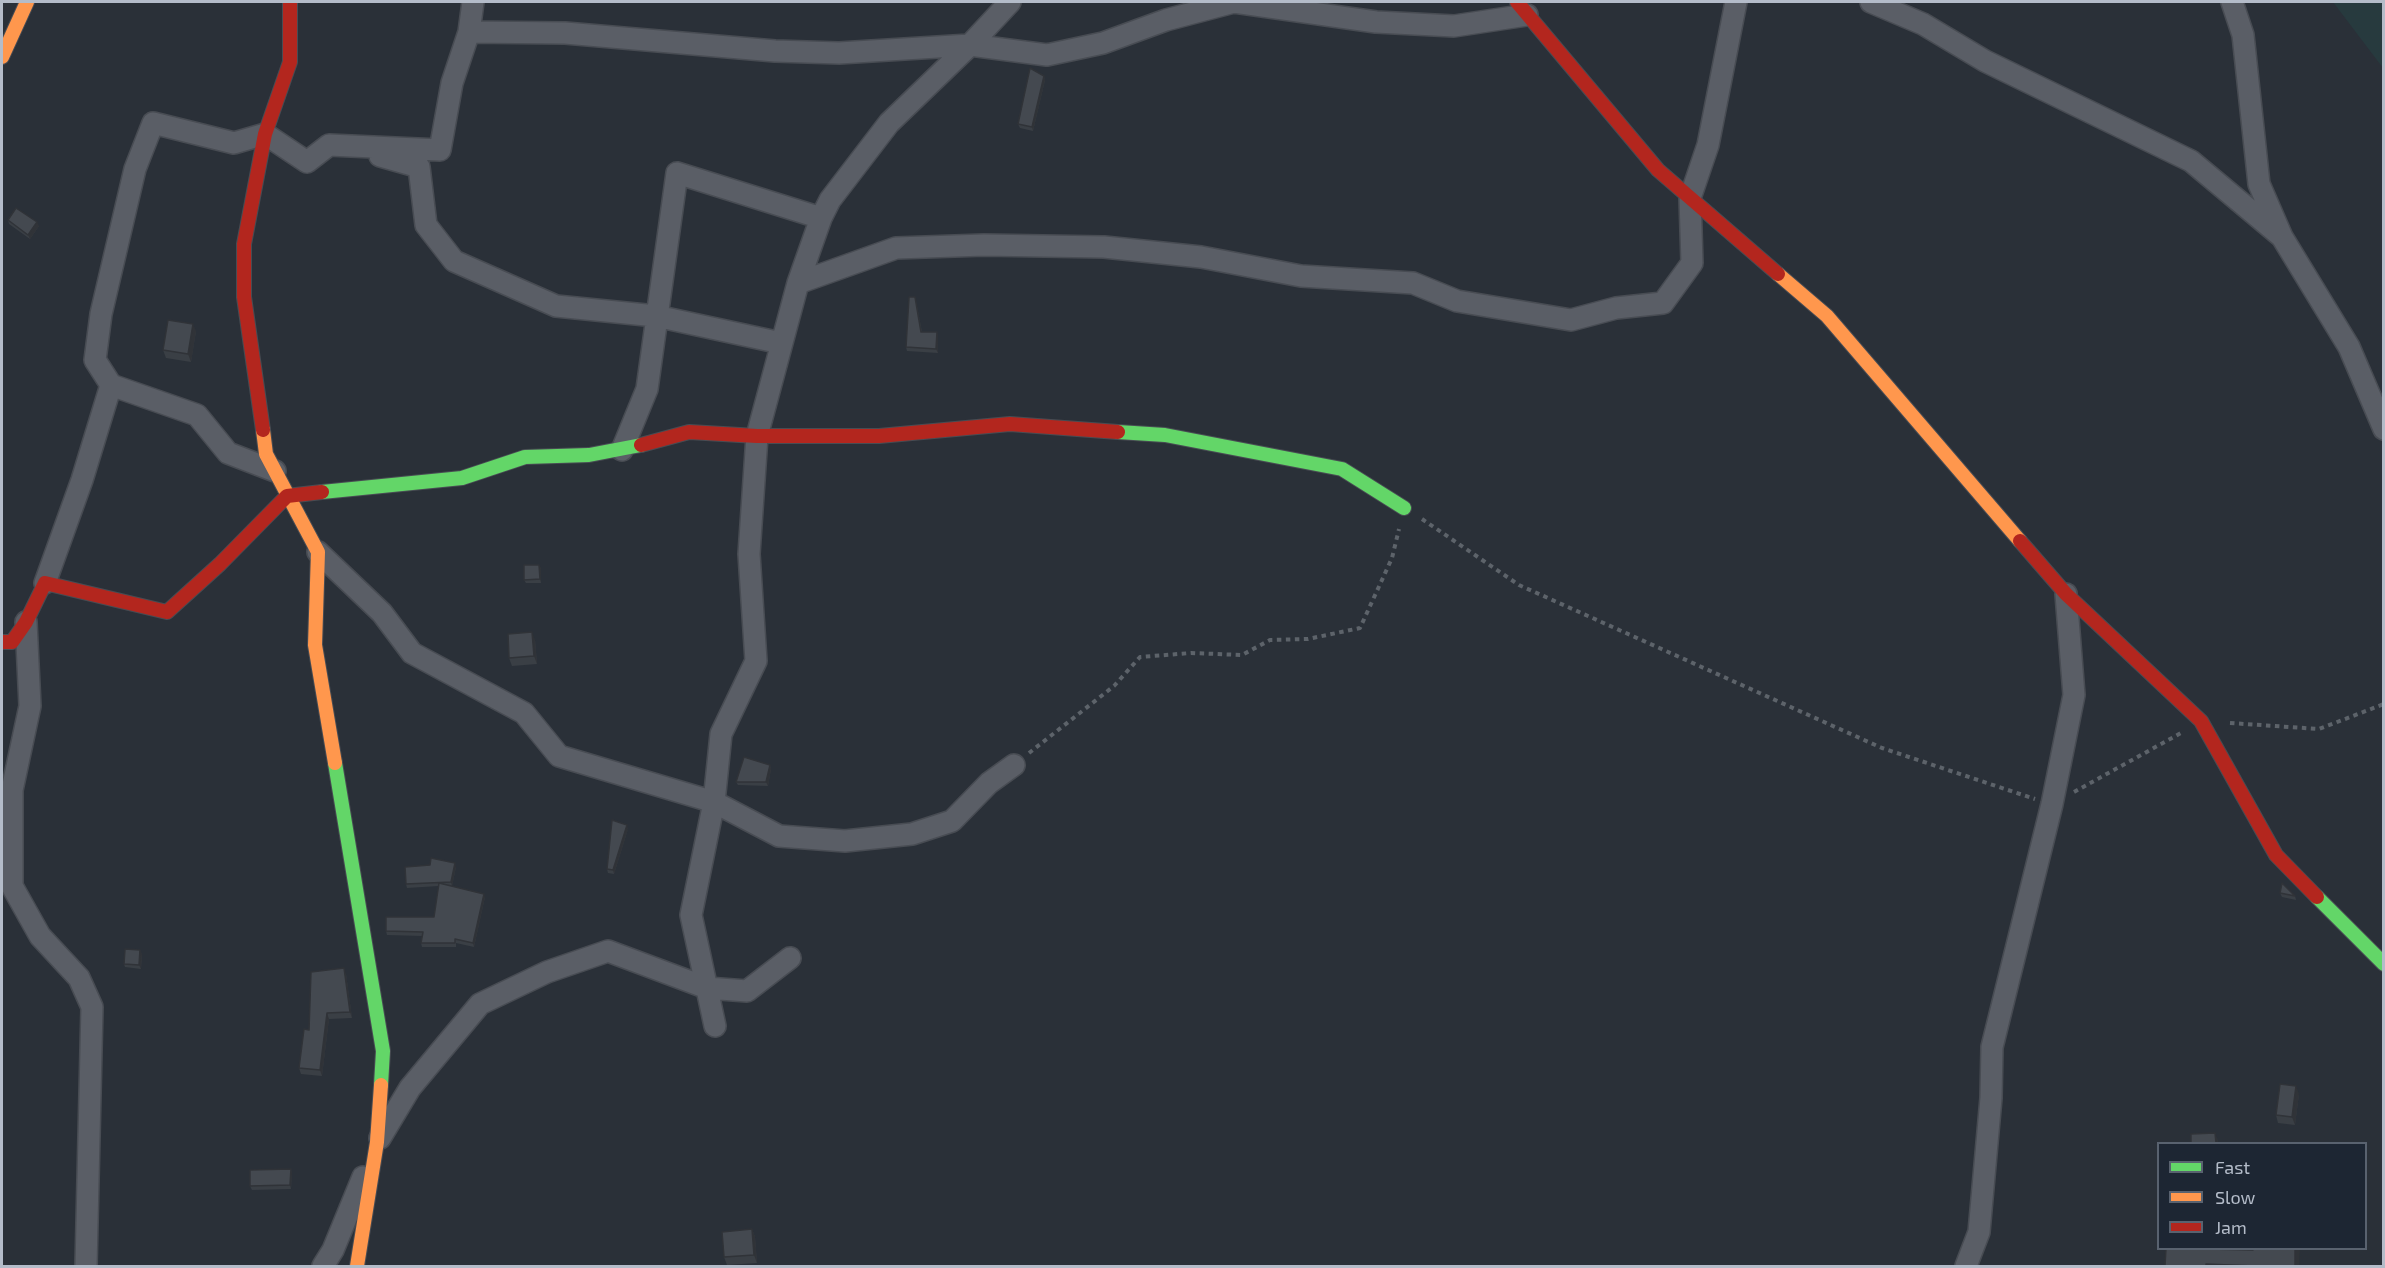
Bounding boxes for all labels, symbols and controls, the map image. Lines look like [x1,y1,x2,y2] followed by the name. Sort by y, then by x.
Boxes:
[2157,1142,2367,1250] legend
[2215,1156,2250,1178] text: Fast
[2215,1186,2255,1208] text: Slow
[2215,1216,2247,1238] text: Jam

